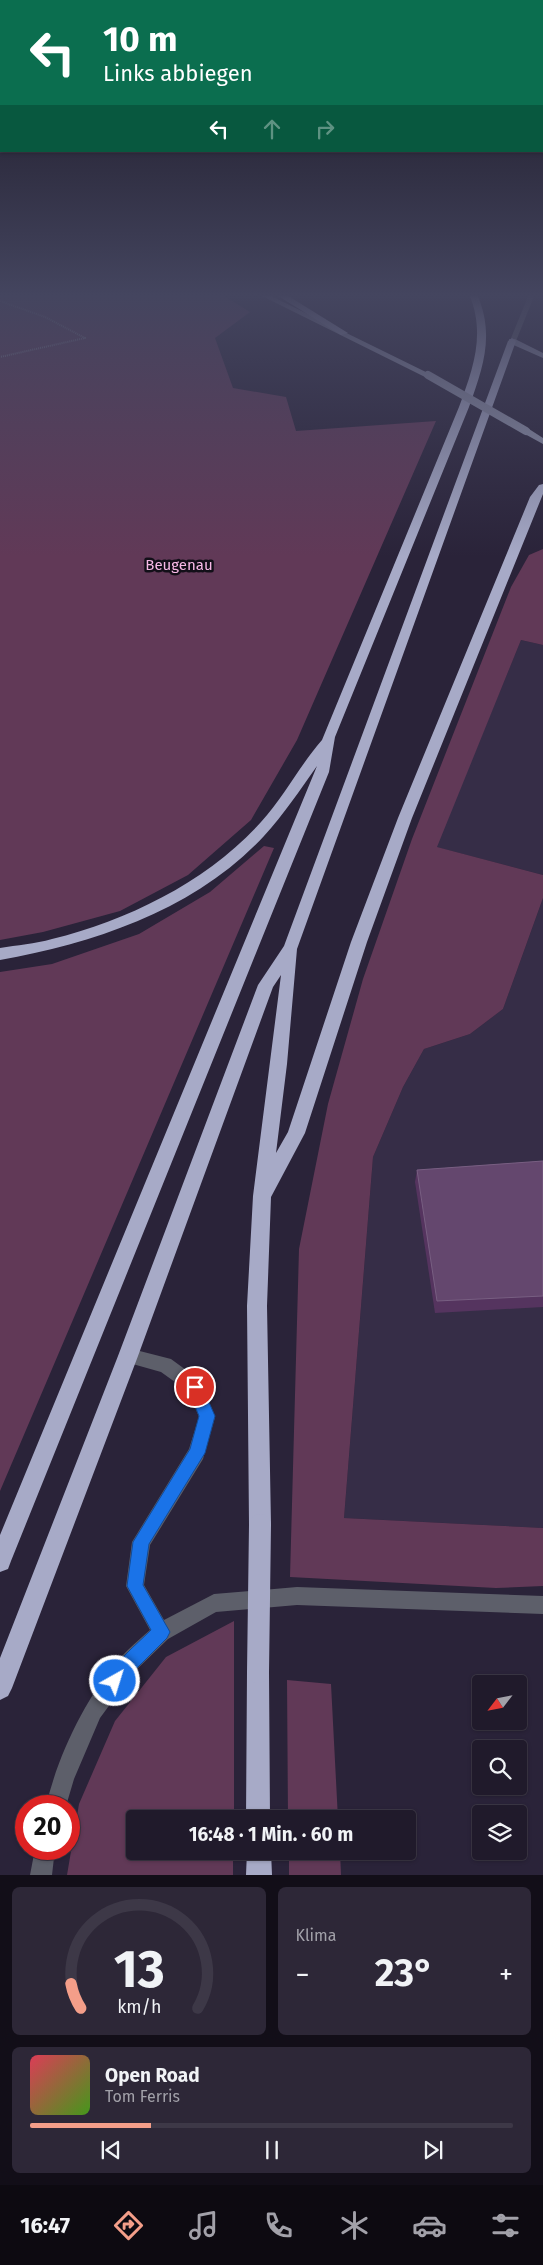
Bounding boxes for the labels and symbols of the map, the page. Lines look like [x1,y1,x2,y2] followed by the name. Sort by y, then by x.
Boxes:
[145,556,213,574] park label: Beugenau
[174,1366,216,1408] pin
[88,1654,140,1706] position arrow
[472,1675,528,1730] north arrow
[15,1795,80,1860] speed limit sign: 20

